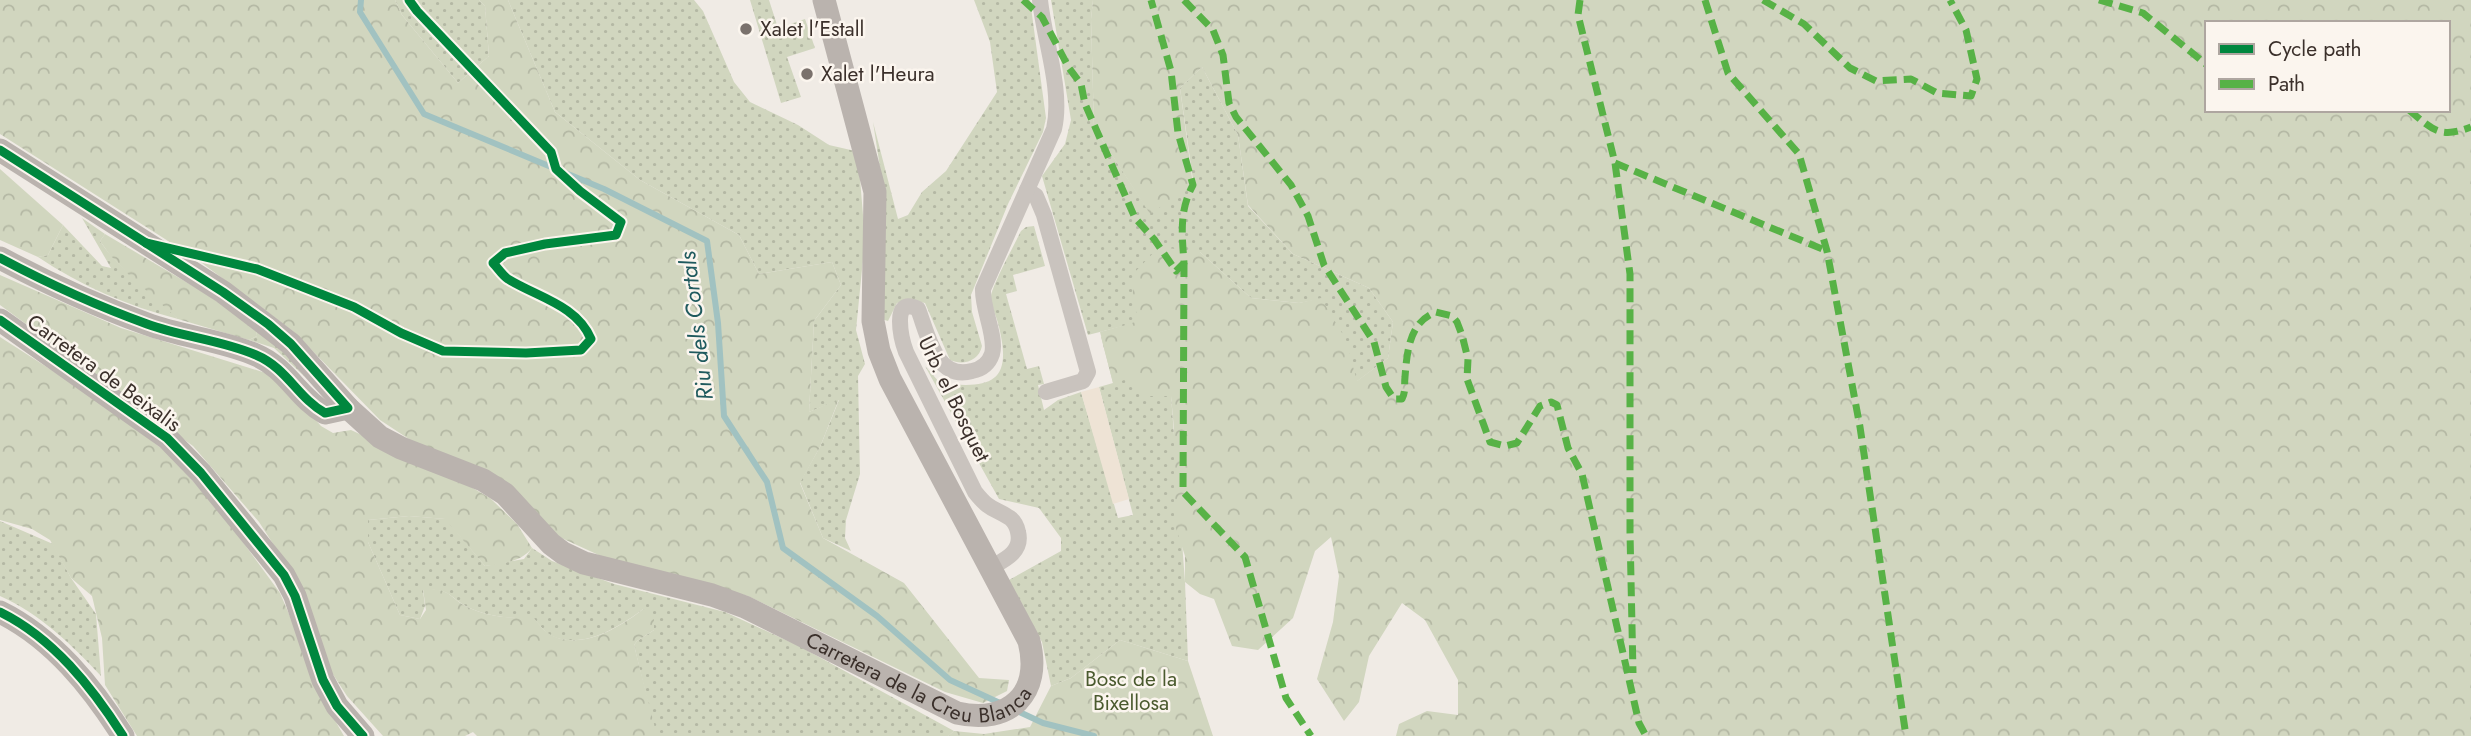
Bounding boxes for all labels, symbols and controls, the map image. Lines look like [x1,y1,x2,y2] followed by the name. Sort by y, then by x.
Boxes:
[760,14,864,44] place label: Xalet l'Estall
[738,21,754,37] marker: Xalet l'Estall
[2205,21,2450,112] legend
[2268,34,2361,64] text: Cycle path
[821,59,935,89] place label: Xalet l'Heura
[799,66,815,82] marker: Xalet l'Heura
[2268,69,2305,99] text: Path
[670,249,722,402] water label: Riu dels Cortals
[21,307,187,439] street label: Carretera de Beixalis
[911,331,997,467] street label: Urb. el Bosquet
[801,625,1039,731] street label: Carretera de la Creu Blanca
[1085,664,1177,718] park label: Bosc de la Bixellosa

